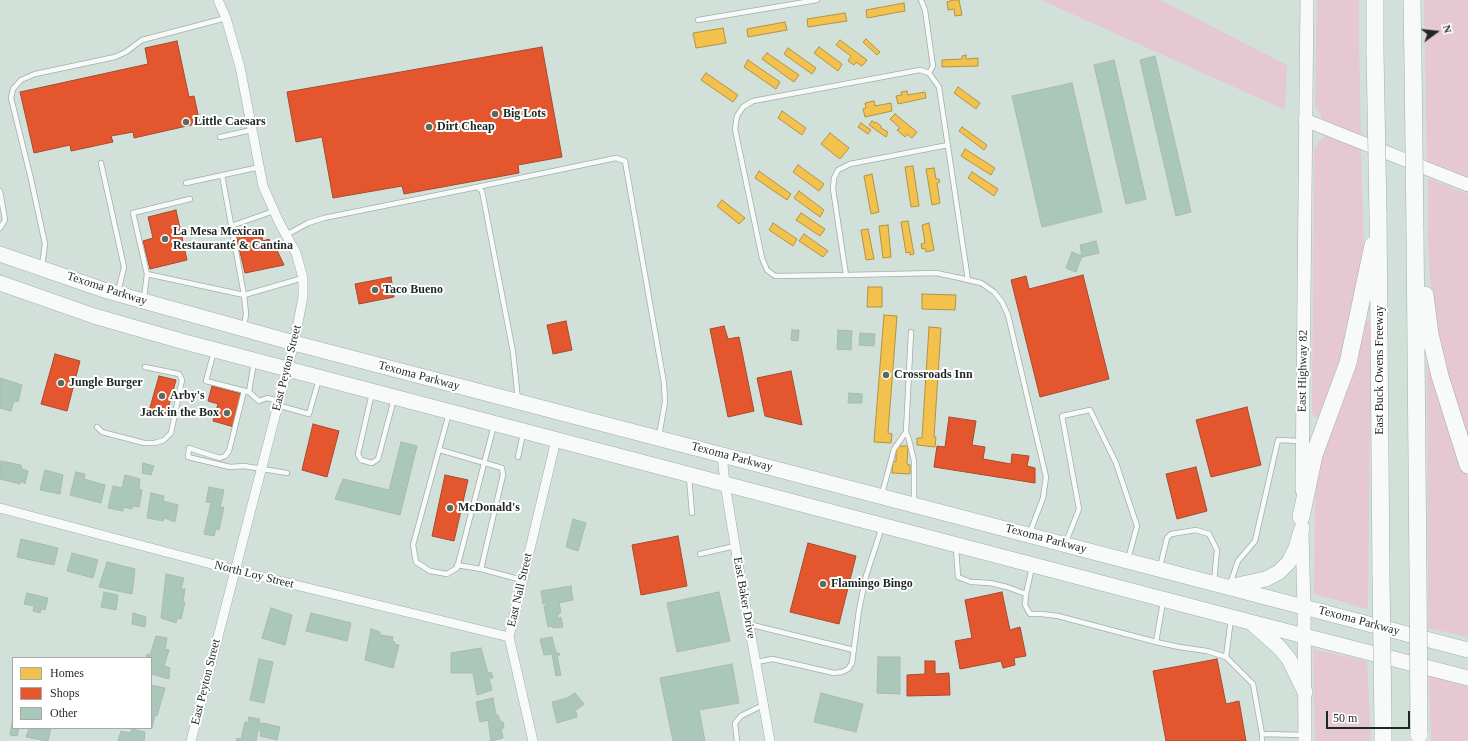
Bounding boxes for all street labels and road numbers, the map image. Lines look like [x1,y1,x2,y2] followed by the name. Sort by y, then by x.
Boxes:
[65,269,149,309] street label: Texoma Parkway
[1373,305,1387,435] street label: East Buck Owens Freeway
[269,324,305,412] street label: East Peyton Street
[1295,330,1311,412] street label: East Highway 82
[377,358,461,394] street label: Texoma Parkway
[690,439,774,475] street label: Texoma Parkway
[1004,521,1088,557] street label: Texoma Parkway
[505,552,535,628] street label: East Nall Street
[730,556,758,640] street label: East Baker Drive
[213,558,295,592] street label: North Loy Street
[1317,603,1401,639] street label: Texoma Parkway
[188,638,224,726] street label: East Peyton Street

